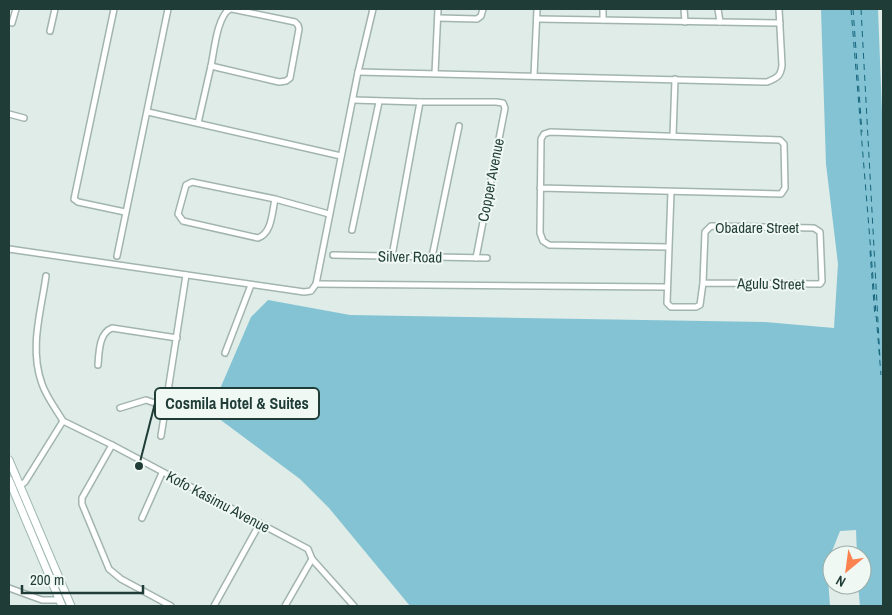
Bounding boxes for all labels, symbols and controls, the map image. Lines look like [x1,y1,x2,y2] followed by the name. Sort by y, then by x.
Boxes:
[472,136,509,223] street label: Copper Avenue
[715,217,800,238] street label: Obadare Street
[378,245,442,268] street label: Silver Road
[736,272,806,295] street label: Agulu Street
[155,388,319,419] callout: Cosmila Hotel & Suites
[165,392,309,414] text: Cosmila Hotel & Suites
[163,465,274,538] street label: Kofo Kasimu Avenue
[822,545,872,595] north arrow
[22,562,144,594] scale bar
[30,569,64,590] text: 200 m
[833,571,849,591] text: N

